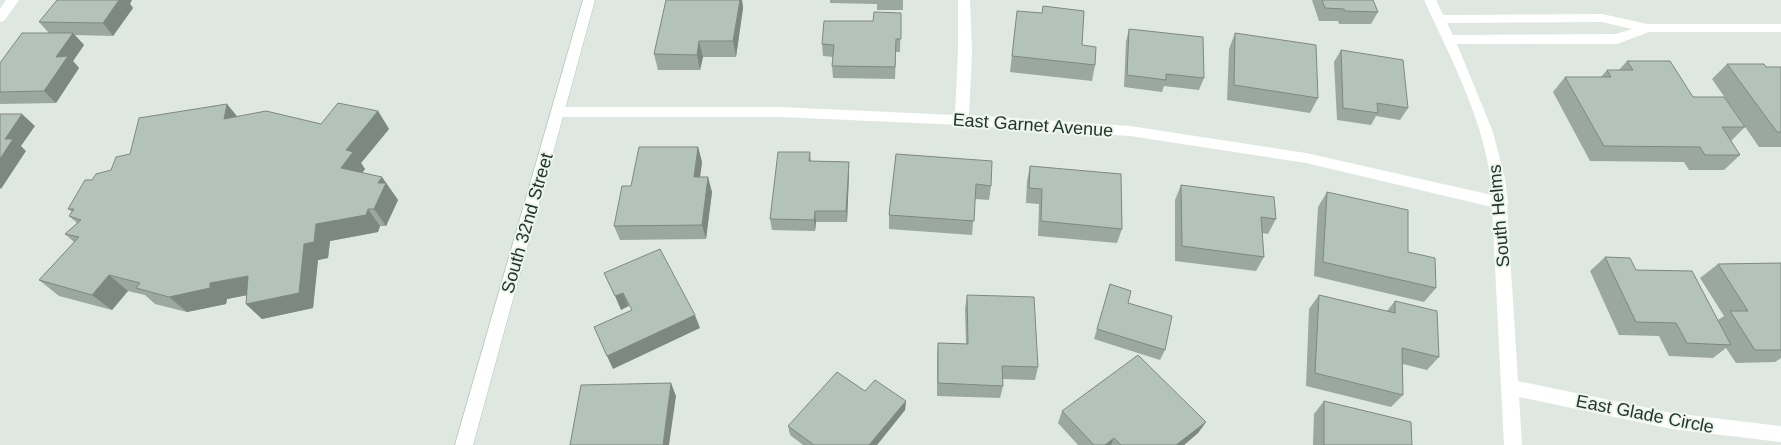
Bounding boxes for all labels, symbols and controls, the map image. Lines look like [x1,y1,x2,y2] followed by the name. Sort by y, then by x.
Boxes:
[952,109,1114,141] street label: East Garnet Avenue
[497,150,557,296] street label: South 32nd Street
[1485,164,1513,268] street label: South Helms
[1574,391,1716,437] street label: East Glade Circle

